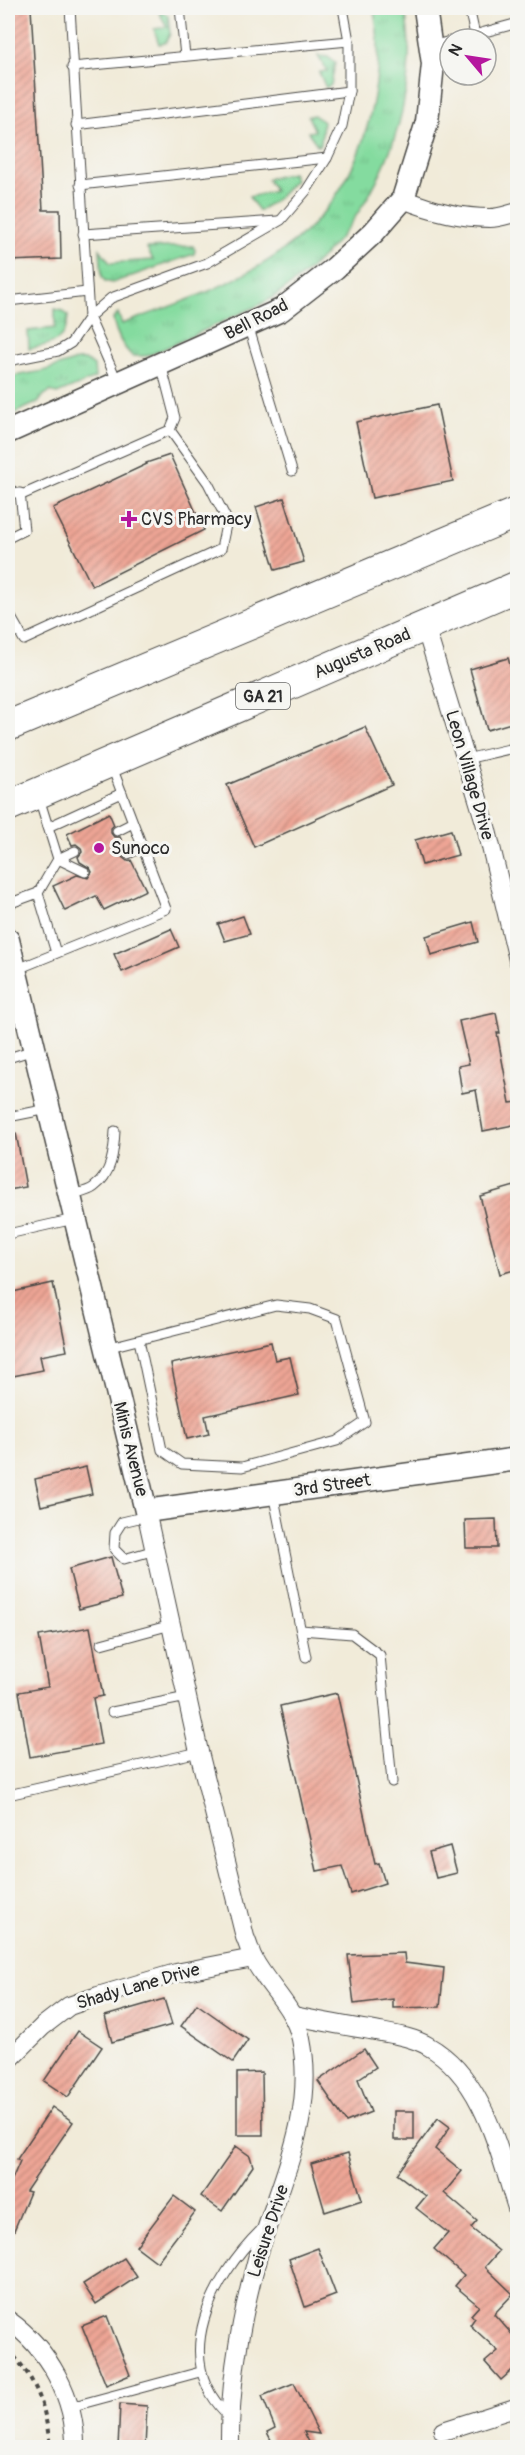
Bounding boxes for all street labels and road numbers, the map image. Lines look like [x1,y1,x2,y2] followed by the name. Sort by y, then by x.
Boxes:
[220,294,292,345] street label: Bell Road
[310,623,414,684] street label: Augusta Road
[236,683,290,709] road number: GA 21
[440,708,499,843] street label: Leon Village Drive
[108,1399,153,1499] street label: Minis Avenue
[292,1469,373,1502] street label: 3rd Street
[74,1958,202,2015] street label: Shady Lane Drive
[243,2182,294,2280] street label: Leisure Drive

